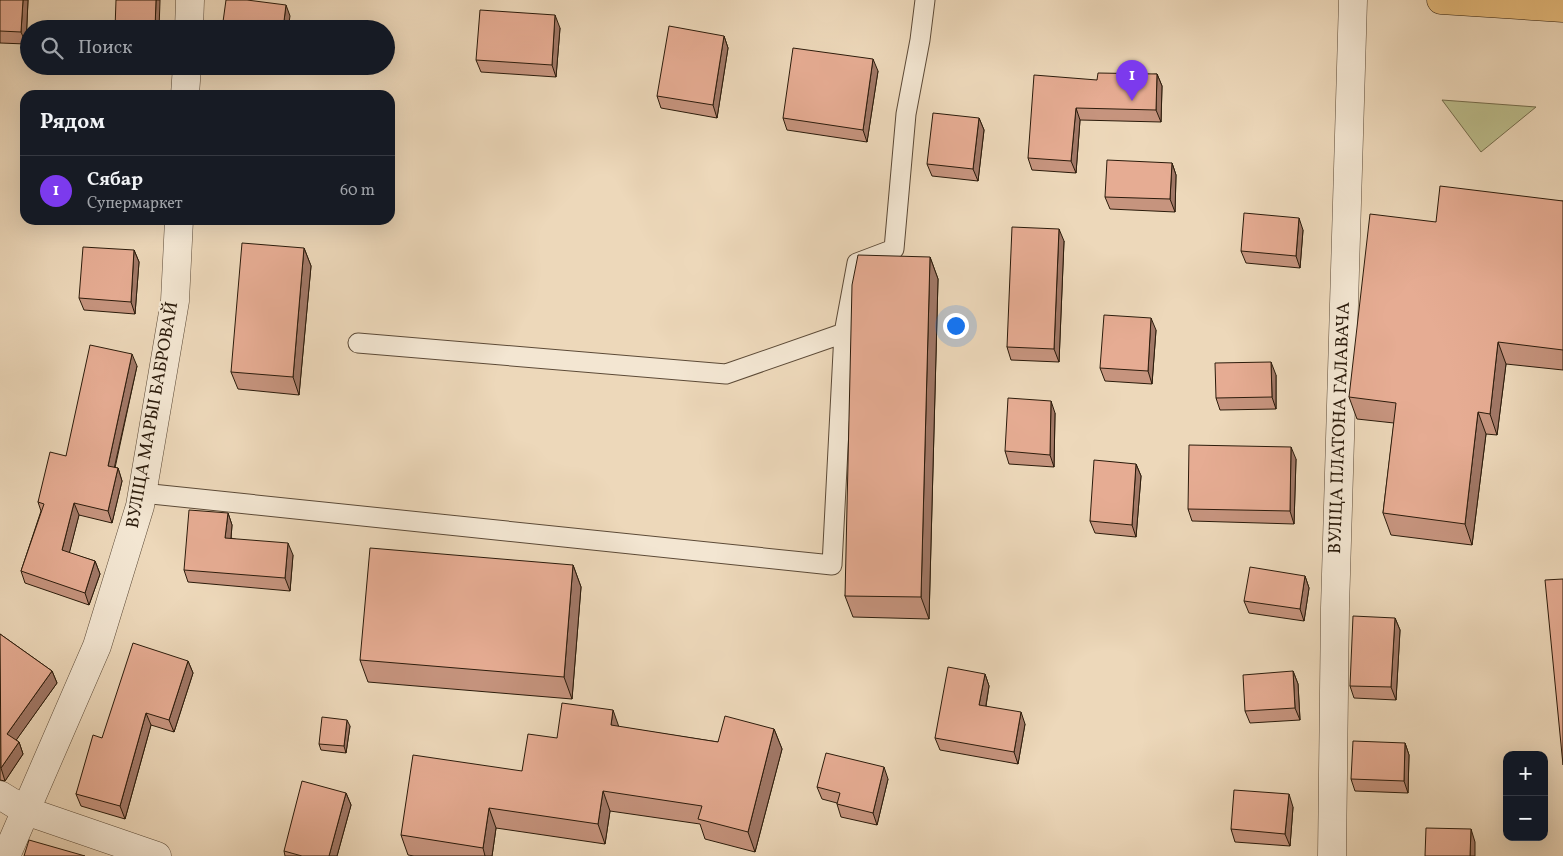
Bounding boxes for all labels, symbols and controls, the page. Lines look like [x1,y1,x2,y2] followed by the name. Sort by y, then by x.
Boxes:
[20,20,395,75] search box
[38,34,66,62] icon: search
[78,35,132,61] text: Поиск
[1116,60,1148,101] pin: 1
[40,108,105,137] text: Рядом
[87,167,143,193] text: Сябар
[53,180,59,202] text: 1
[340,180,375,202] text: 60 m
[87,193,183,215] text: Супермаркет
[121,300,185,530] street label: ВУЛІЦА МАРЫІ БАБРОВАЙ
[1323,301,1357,554] street label: ВУЛІЦА ПЛАТОНА ГАЛАВАЧА
[943,313,969,339] your location
[1503,751,1548,841] map controls
[1503,751,1548,796] button: +
[1503,796,1548,841] button: −

